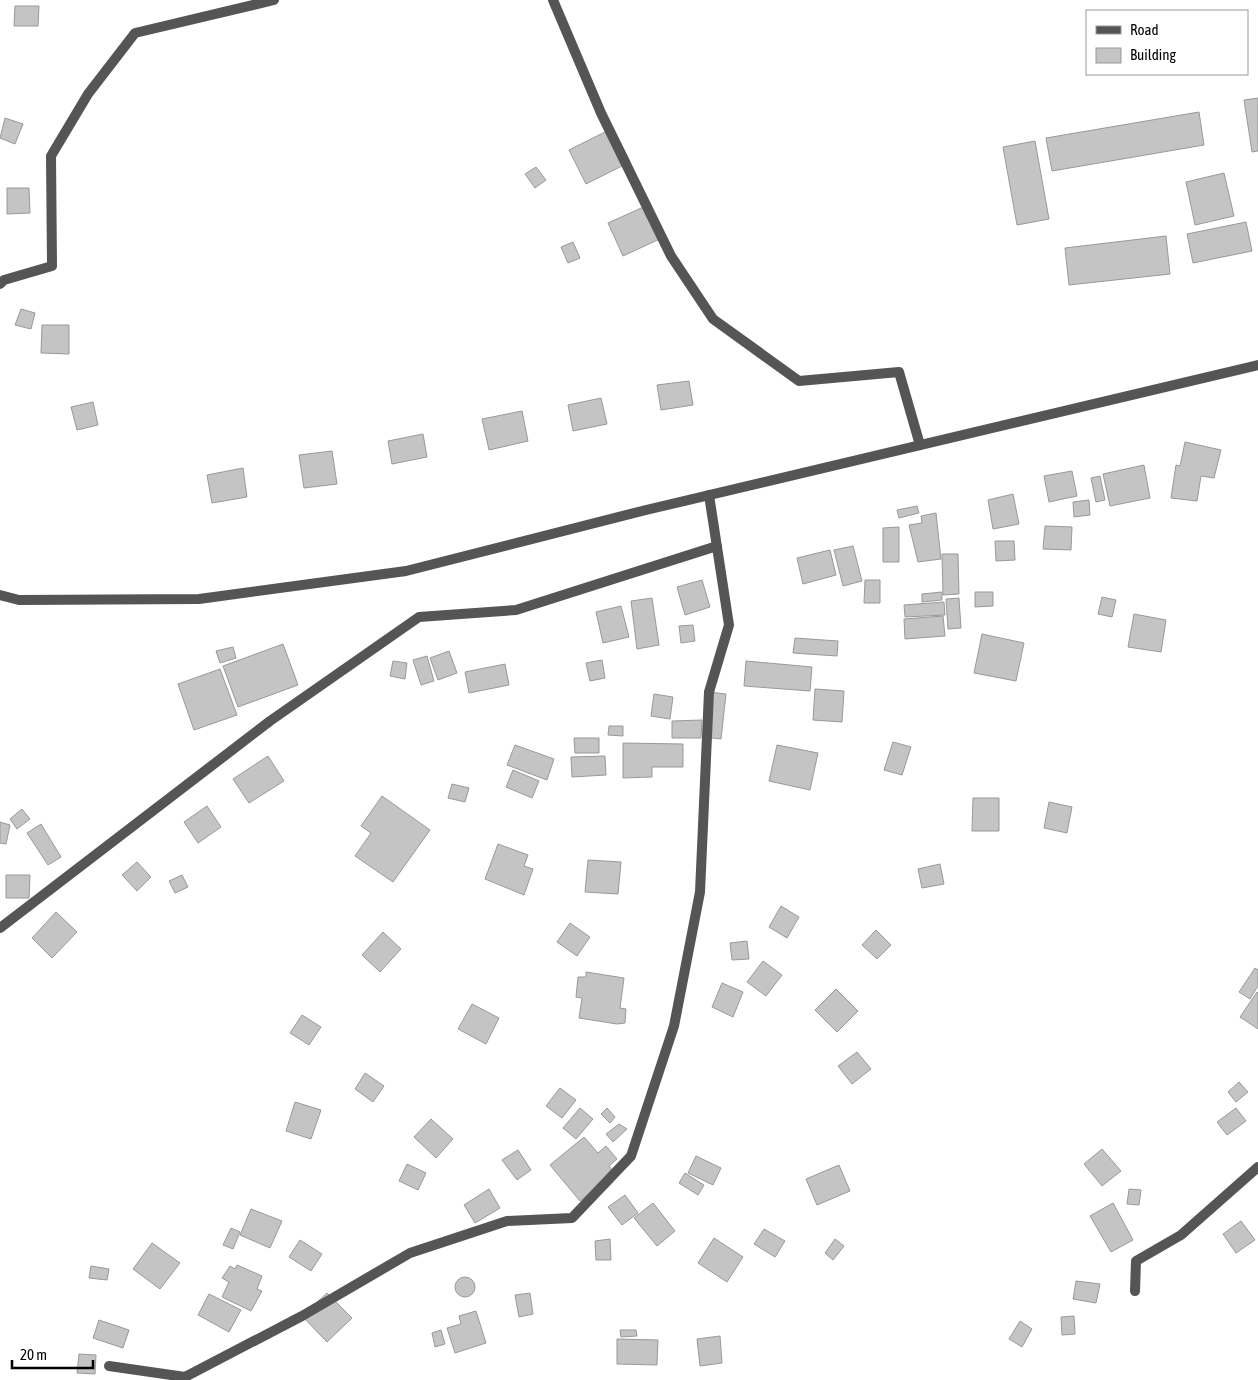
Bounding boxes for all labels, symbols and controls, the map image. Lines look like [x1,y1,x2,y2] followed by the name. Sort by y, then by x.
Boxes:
[1086,10,1248,75] legend
[1130,21,1159,38] text: Road
[1130,46,1176,63] text: Building
[12,1338,94,1370] scale bar
[20,1346,47,1363] text: 20 m

